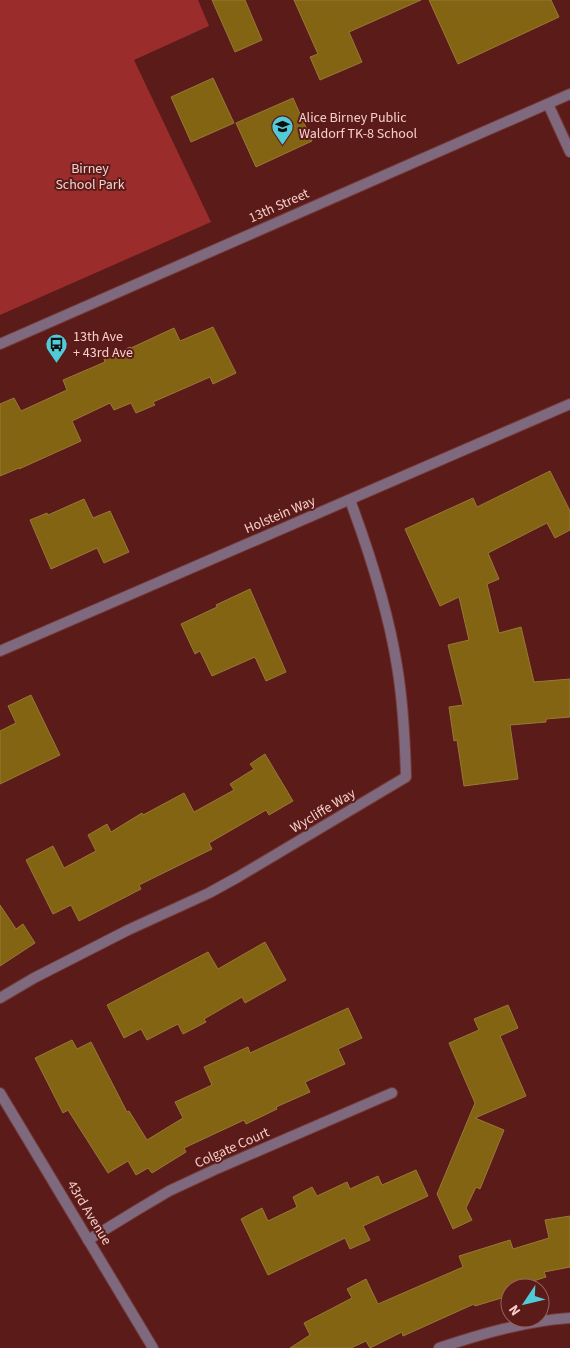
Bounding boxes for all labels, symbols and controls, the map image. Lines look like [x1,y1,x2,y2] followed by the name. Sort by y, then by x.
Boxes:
[299,108,417,144] place label: Alice Birney Public Waldorf TK-8 School
[271,114,295,145] school or university icon: Alice Birney Public Waldorf TK-8 School
[55,159,125,195] park label: Birney School Park
[246,184,313,228] street label: 13th Street
[73,327,133,363] place label: 13th Ave + 43rd Ave
[45,333,69,364] bus stop icon: 13th Ave + 43rd Ave
[241,491,319,539] street label: Holstein Way
[287,783,360,838] street label: Wycliffe Way
[191,1123,273,1173] street label: Colgate Court
[62,1177,116,1249] street label: 43rd Avenue
[500,1278,550,1328] north arrow
[504,1300,526,1319] text: N

